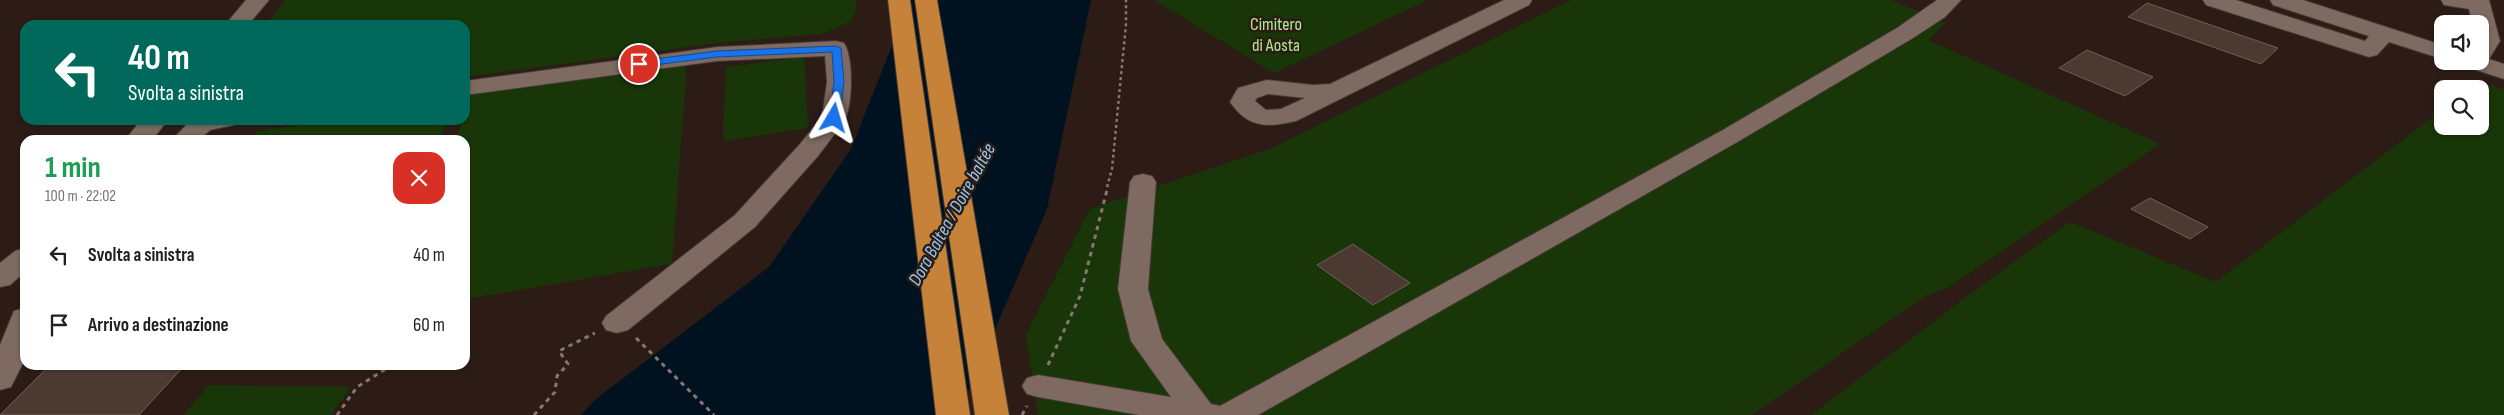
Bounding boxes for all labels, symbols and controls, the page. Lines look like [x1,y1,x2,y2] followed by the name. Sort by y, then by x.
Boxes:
[1250,14,1302,56] park label: Cimitero di Aosta
[2434,15,2489,135] map controls
[2434,15,2489,70] button: sound
[128,37,190,80] text: 40 m
[45,40,110,105] icon: left
[618,43,660,85] pin
[625,50,653,78] icon: arrive
[128,80,244,107] text: Svolta a sinistra
[2434,80,2489,135] button: search
[807,91,859,143] position arrow
[904,139,1001,290] water label: Dora Baltea / Doire baltée
[45,150,101,186] text: 1 min
[393,152,445,204] button: close
[45,187,116,206] text: 100 m · 22:02
[45,241,73,269] icon: left
[88,244,195,267] text: Svolta a sinistra
[413,244,445,267] text: 40 m
[45,311,73,339] icon: arrive
[88,314,229,337] text: Arrivo a destinazione
[413,314,445,337] text: 60 m

